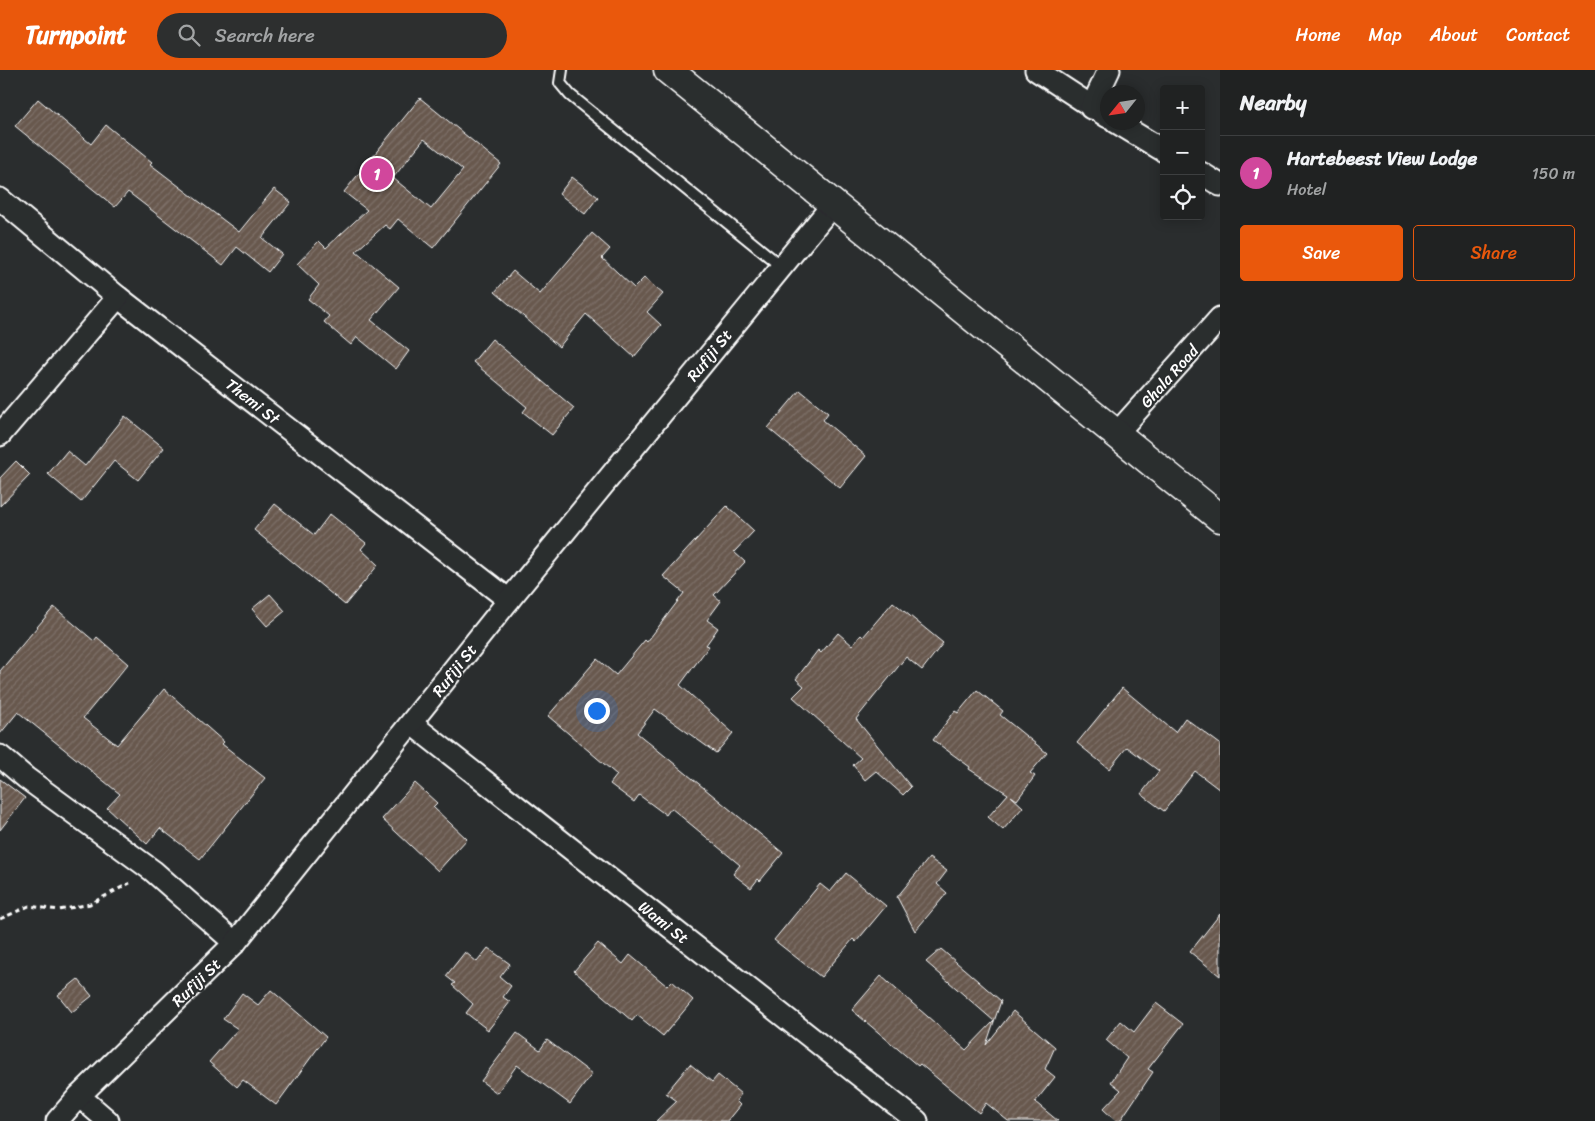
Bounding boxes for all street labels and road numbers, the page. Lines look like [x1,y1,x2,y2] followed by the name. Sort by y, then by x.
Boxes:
[679,323,740,388] street label: Rufiji St
[1133,337,1207,415] street label: Ghala Road
[219,371,287,433] street label: Themi St
[424,637,485,703] street label: Rufiji St
[632,893,696,952] street label: Wami St
[164,951,228,1014] street label: Rufiji St

